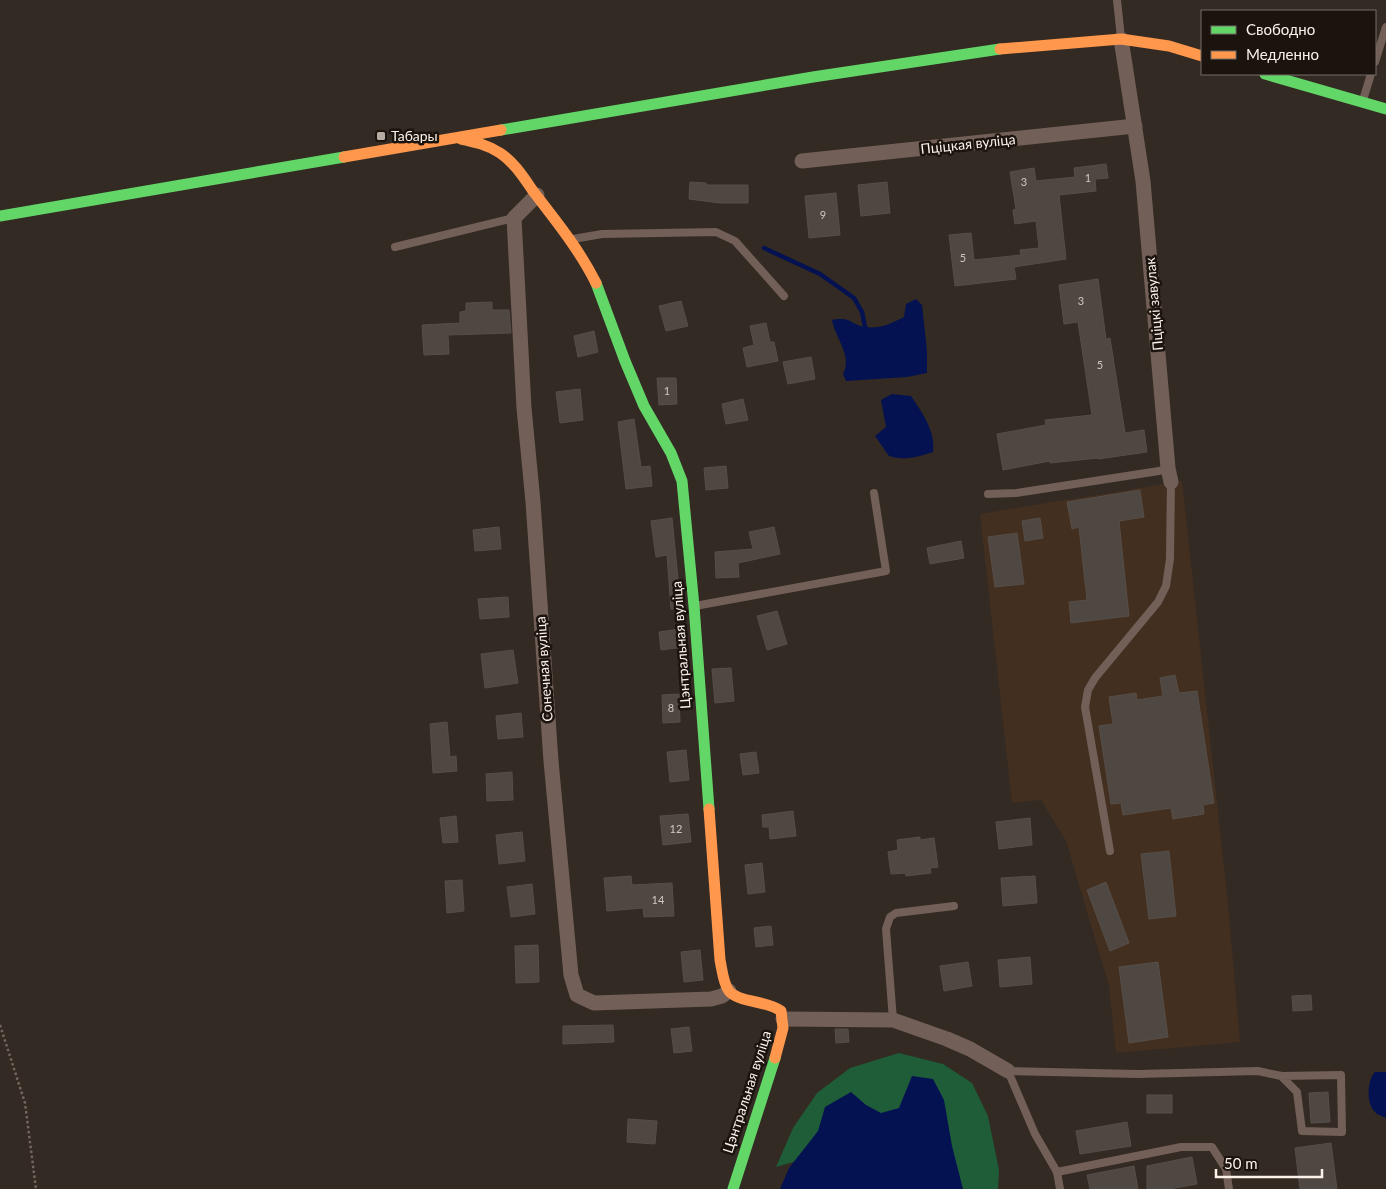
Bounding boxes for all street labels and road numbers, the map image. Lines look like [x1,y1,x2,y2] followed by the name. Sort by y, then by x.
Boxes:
[920,130,1016,157] street label: Пціцкая вуліца
[1141,256,1166,351] street label: Пціцкі завулак
[668,581,693,709] street label: Цэнтральная вуліца
[531,616,556,722] street label: Сонечная вуліца
[719,1028,774,1155] street label: Цэнтральная вуліца

